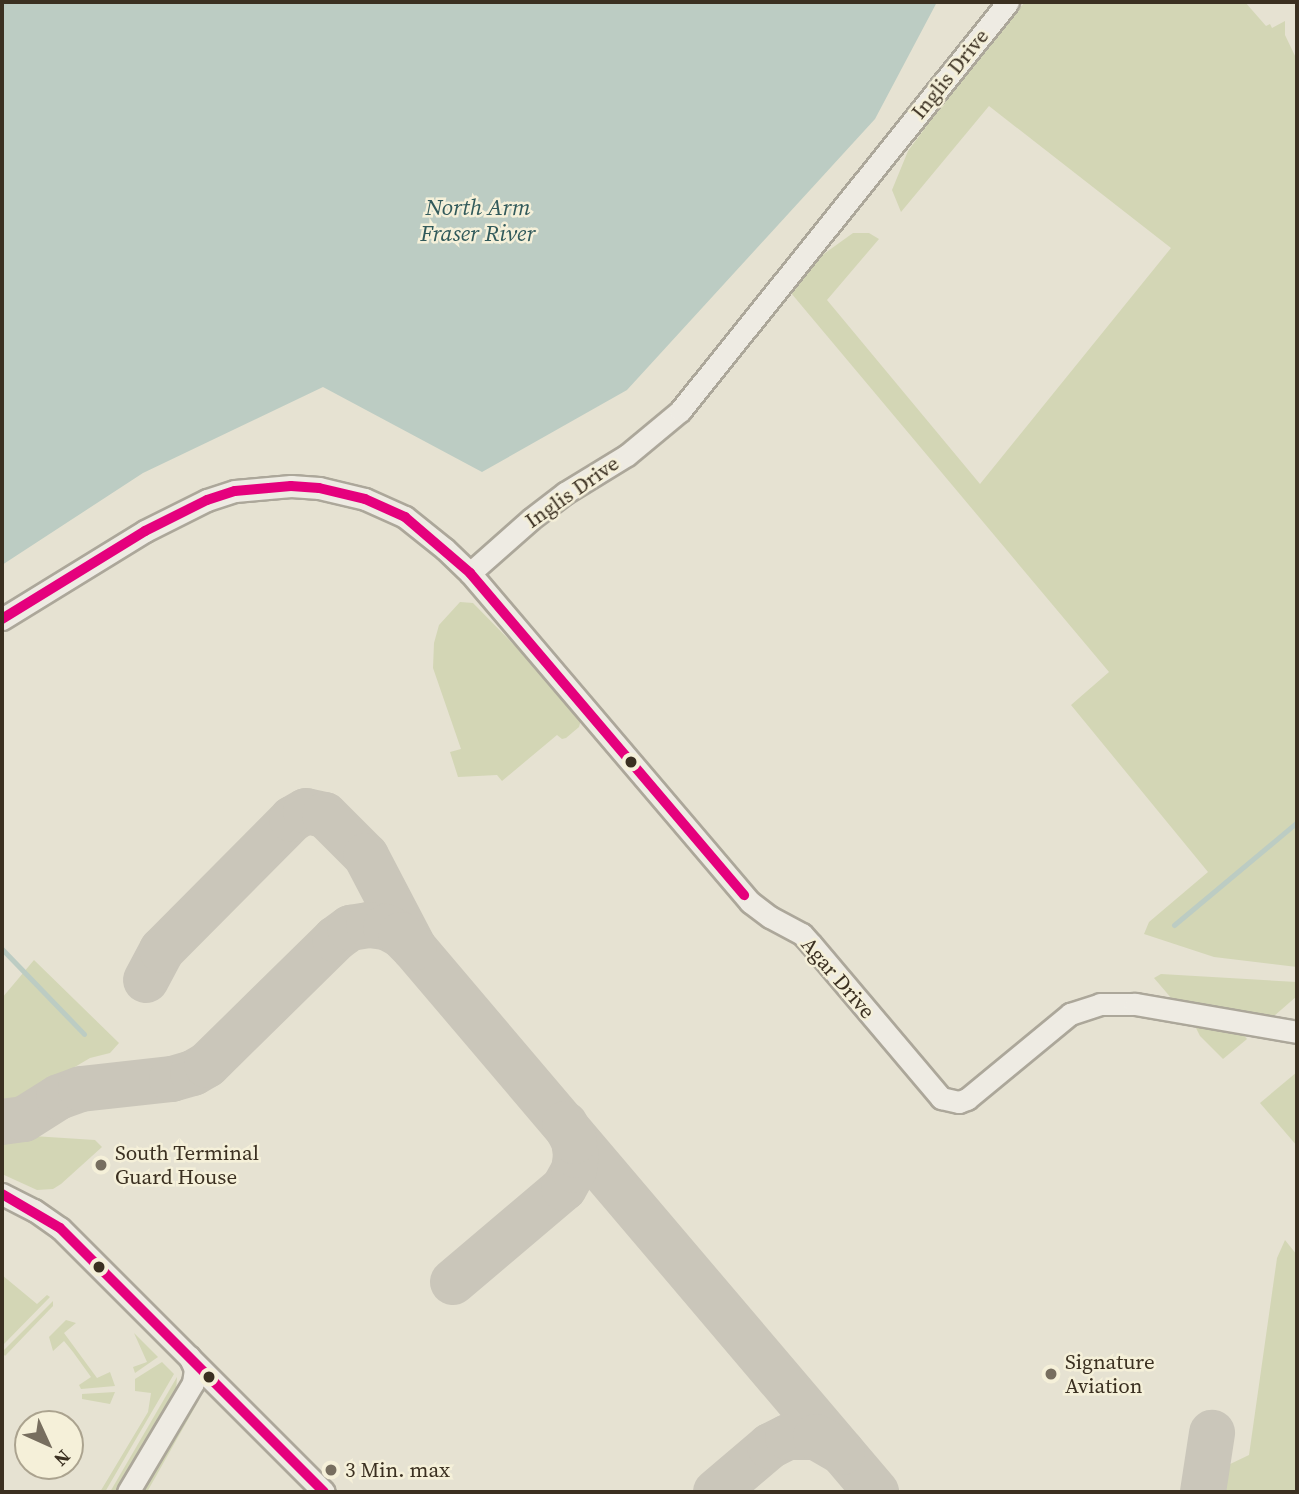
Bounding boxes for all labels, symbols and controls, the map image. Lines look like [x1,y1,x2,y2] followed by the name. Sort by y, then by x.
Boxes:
[906,24,994,124] street label: Inglis Drive
[420,193,536,247] water label: North Arm Fraser River
[520,451,624,533] street label: Inglis Drive
[624,755,638,769] unlabelled marker
[796,932,880,1024] street label: Agar Drive
[115,1140,259,1190] place label: South Terminal Guard House
[93,1157,109,1173] marker: South Terminal Guard House
[92,1260,106,1274] unlabelled marker
[1065,1349,1155,1399] place label: Signature Aviation
[1043,1366,1059,1382] marker: Signature Aviation
[202,1370,216,1384] unlabelled marker
[14,1410,84,1480] north arrow
[48,1444,77,1473] text: N
[345,1457,450,1483] place label: 3 Min. max
[323,1462,339,1478] marker: 3 Min. max

